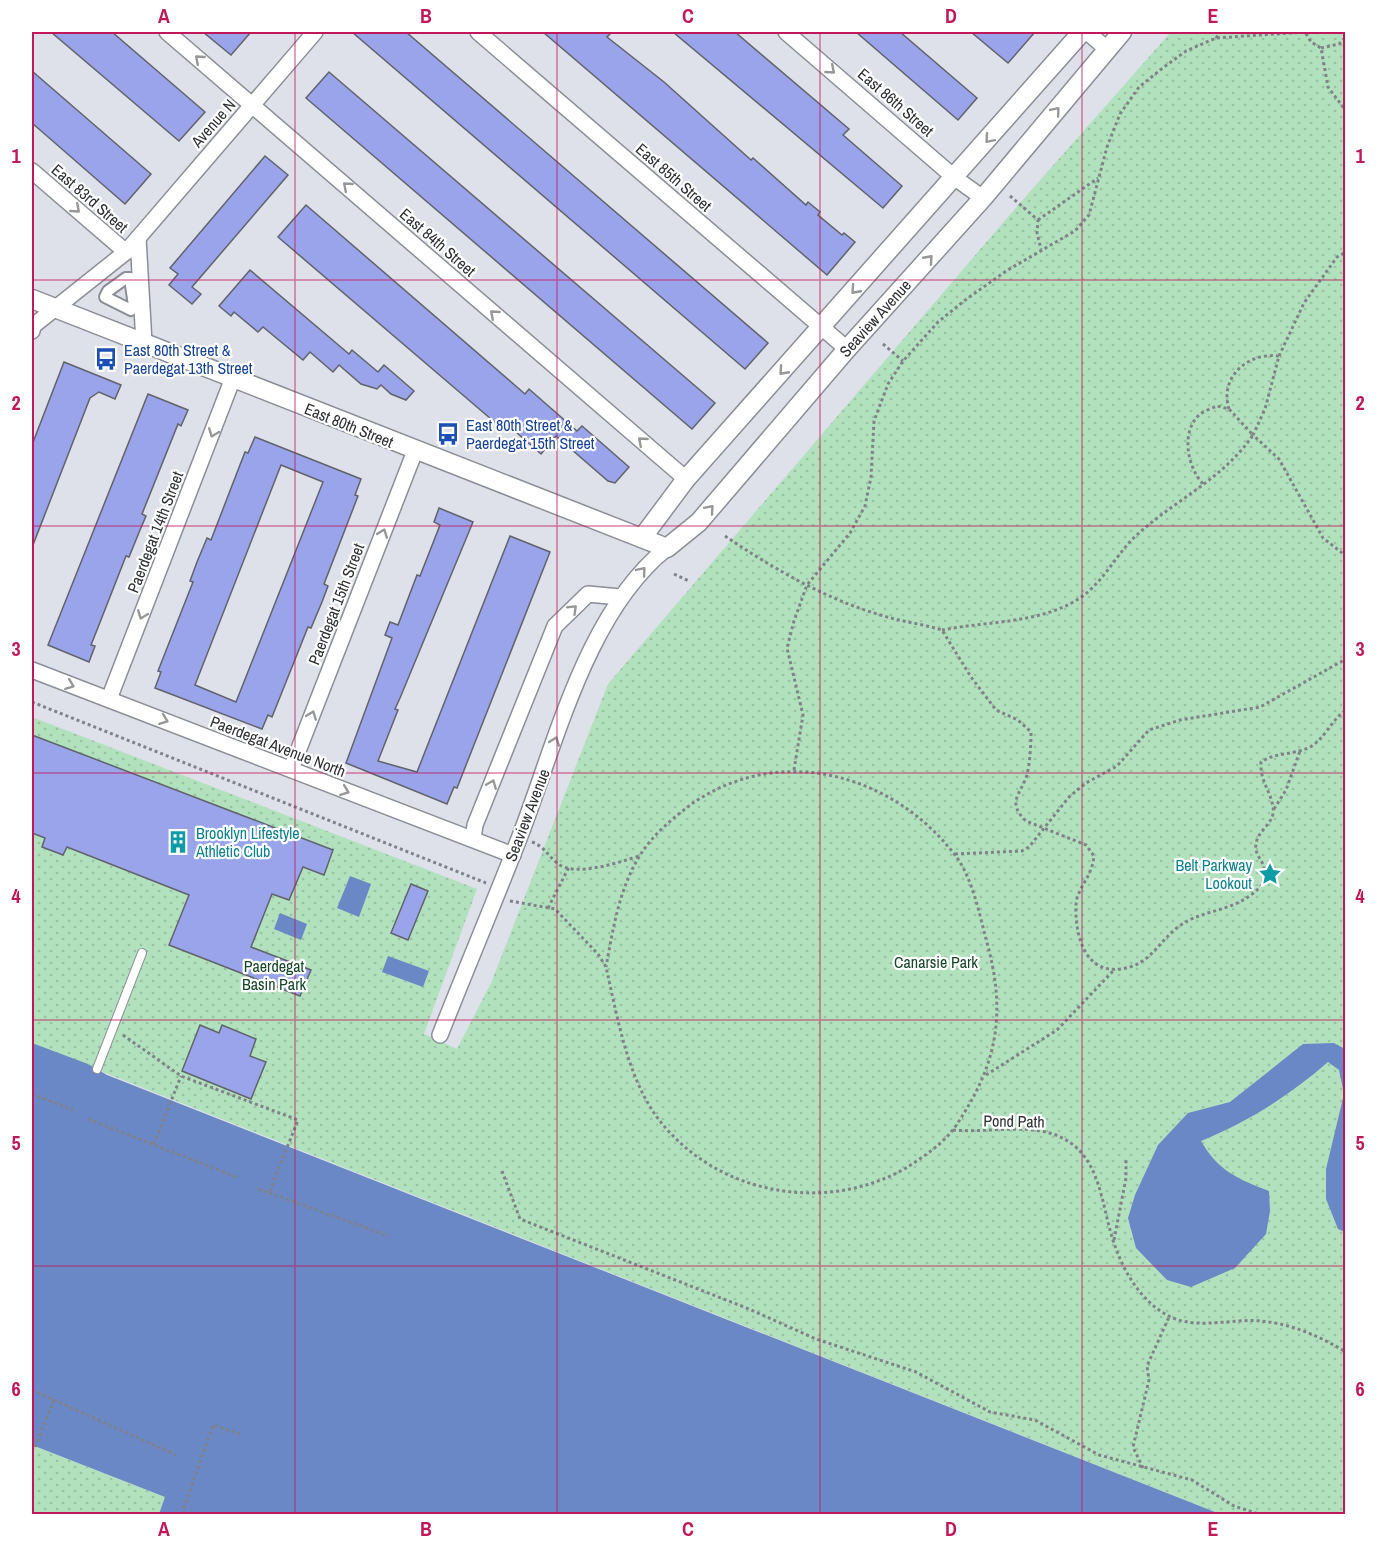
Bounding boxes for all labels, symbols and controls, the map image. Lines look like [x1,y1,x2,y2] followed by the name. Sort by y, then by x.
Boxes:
[158,2,170,29] text: A
[420,2,432,29] text: B
[682,2,694,29] text: C
[945,2,957,29] text: D
[1208,2,1219,29] text: E
[195,55,206,66] one-way arrow
[824,63,835,74] one-way arrow
[853,63,939,141] street label: East 86th Street
[185,94,240,153] street label: Avenue N
[1048,107,1059,118] one-way arrow
[985,132,996,143] one-way arrow
[631,138,717,216] street label: East 85th Street
[11,142,21,169] text: 1
[1355,142,1365,169] text: 1
[47,159,133,238] street label: East 83rd Street
[343,183,354,194] one-way arrow
[69,202,80,213] one-way arrow
[395,203,481,281] street label: East 84th Street
[922,255,933,265] one-way arrow
[834,274,916,362] street label: Seaview Avenue
[851,283,862,294] one-way arrow
[490,310,501,321] one-way arrow
[124,339,253,379] place label: East 80th Street & Paerdegat 13th Street
[93,346,119,372] bus stop icon: East 80th Street & Paerdegat 13th Street
[779,364,790,375] one-way arrow
[11,389,21,416] text: 2
[1355,389,1365,416] text: 2
[301,397,397,453] street label: East 80th Street
[466,414,595,454] place label: East 80th Street & Paerdegat 15th Street
[435,421,461,447] bus stop icon: East 80th Street & Paerdegat 15th Street
[208,427,220,438] one-way arrow
[638,437,649,448] one-way arrow
[122,468,188,596] street label: Paerdegat 14th Street
[703,505,714,516] one-way arrow
[376,528,388,539] one-way arrow
[303,540,369,668] street label: Paerdegat 15th Street
[634,566,645,577] one-way arrow
[566,605,576,616] one-way arrow
[137,609,149,620] one-way arrow
[11,635,21,662] text: 3
[1355,635,1365,662] text: 3
[64,677,75,690] one-way arrow
[207,710,349,782] street label: Paerdegat Avenue North
[305,710,317,721] one-way arrow
[158,713,168,726] one-way arrow
[548,736,561,747] one-way arrow
[499,766,555,864] street label: Seaview Avenue
[485,780,497,791] one-way arrow
[340,783,350,796] one-way arrow
[195,822,300,862] place label: Brooklyn Lifestyle Athletic Club
[165,829,191,855] building icon: Brooklyn Lifestyle Athletic Club
[1175,854,1252,894] place label: Belt Parkway Lookout
[1257,861,1283,887] place icon: Belt Parkway Lookout
[11,882,21,909] text: 4
[1355,882,1365,909] text: 4
[894,951,978,973] park label: Canarsie Park
[242,955,307,995] park label: Paerdegat Basin Park
[983,1109,1045,1133] street label: Pond Path
[11,1129,21,1156] text: 5
[1355,1129,1365,1156] text: 5
[11,1375,21,1402] text: 6
[1355,1375,1365,1402] text: 6
[158,1515,170,1542] text: A
[420,1515,432,1542] text: B
[682,1515,694,1542] text: C
[945,1515,957,1542] text: D
[1208,1515,1219,1542] text: E

